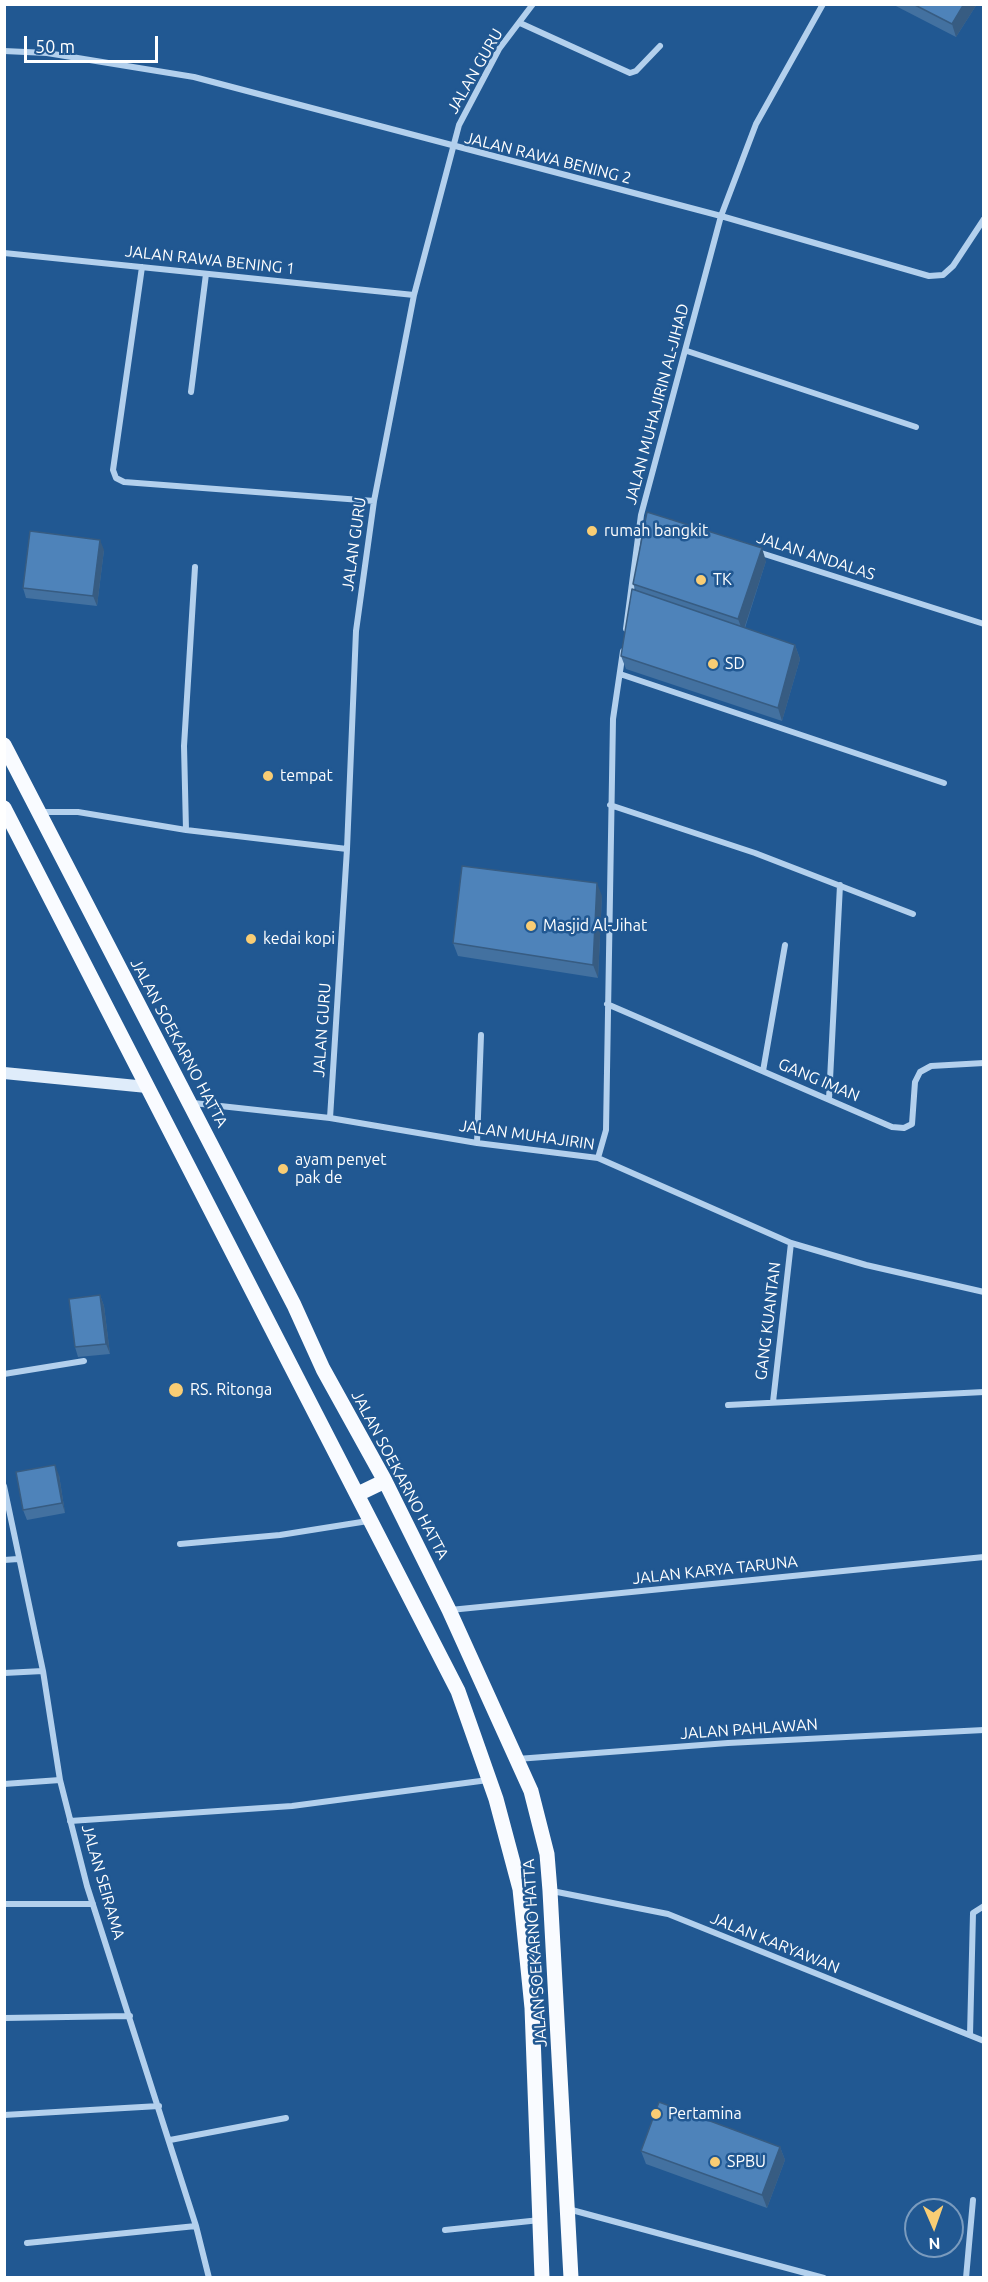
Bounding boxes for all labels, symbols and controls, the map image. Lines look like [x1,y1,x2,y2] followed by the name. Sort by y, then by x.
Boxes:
[27,24,160,62] scale bar
[443,25,507,117] street label: JALAN GURU
[35,36,75,56] text: 50 m
[463,128,633,188] street label: JALAN RAWA BENING 2
[124,242,296,278] street label: JALAN RAWA BENING 1
[621,301,693,507] street label: JALAN MUHAJIRIN AL-JIHAD
[338,496,370,592] street label: JALAN GURU
[604,521,708,541] place label: rumah bangkit
[585,524,599,538] marker: rumah bangkit
[754,528,878,584] street label: JALAN ANDALAS
[713,570,732,590] place label: TK
[694,573,708,587] marker: TK
[725,654,745,674] place label: SD
[706,657,720,671] marker: SD
[280,766,333,786] place label: tempat
[261,769,275,783] marker: tempat
[543,916,647,936] place label: Masjid Al-Jihat
[524,919,538,933] marker: Masjid Al-Jihat
[263,929,335,949] place label: kedai kopi
[244,932,258,946] marker: kedai kopi
[126,955,232,1131] street label: JALAN SOEKARNO HATTA
[309,982,335,1078] street label: JALAN GURU
[775,1054,863,1106] street label: GANG IMAN
[458,1116,596,1154] street label: JALAN MUHAJIRIN
[295,1150,387,1188] place label: ayam penyet pak de
[276,1162,290,1176] marker: ayam penyet pak de
[751,1261,785,1381] street label: GANG KUANTAN
[190,1380,272,1400] place label: RS. Ritonga
[167,1381,185,1399] marker: RS. Ritonga
[347,1387,453,1563] street label: JALAN SOEKARNO HATTA
[631,1552,799,1588] street label: JALAN KARYA TARUNA
[679,1715,819,1743] street label: JALAN PAHLAWAN
[77,1822,129,1942] street label: JALAN SEIRAMA
[519,1858,551,2048] street label: JALAN SOEKARNO HATTA
[708,1908,842,1978] street label: JALAN KARYAWAN
[668,2104,742,2124] place label: Pertamina
[649,2107,663,2121] marker: Pertamina
[727,2152,766,2172] place label: SPBU
[708,2155,722,2169] marker: SPBU
[904,2198,964,2258] north arrow
[928,2235,941,2253] text: N

